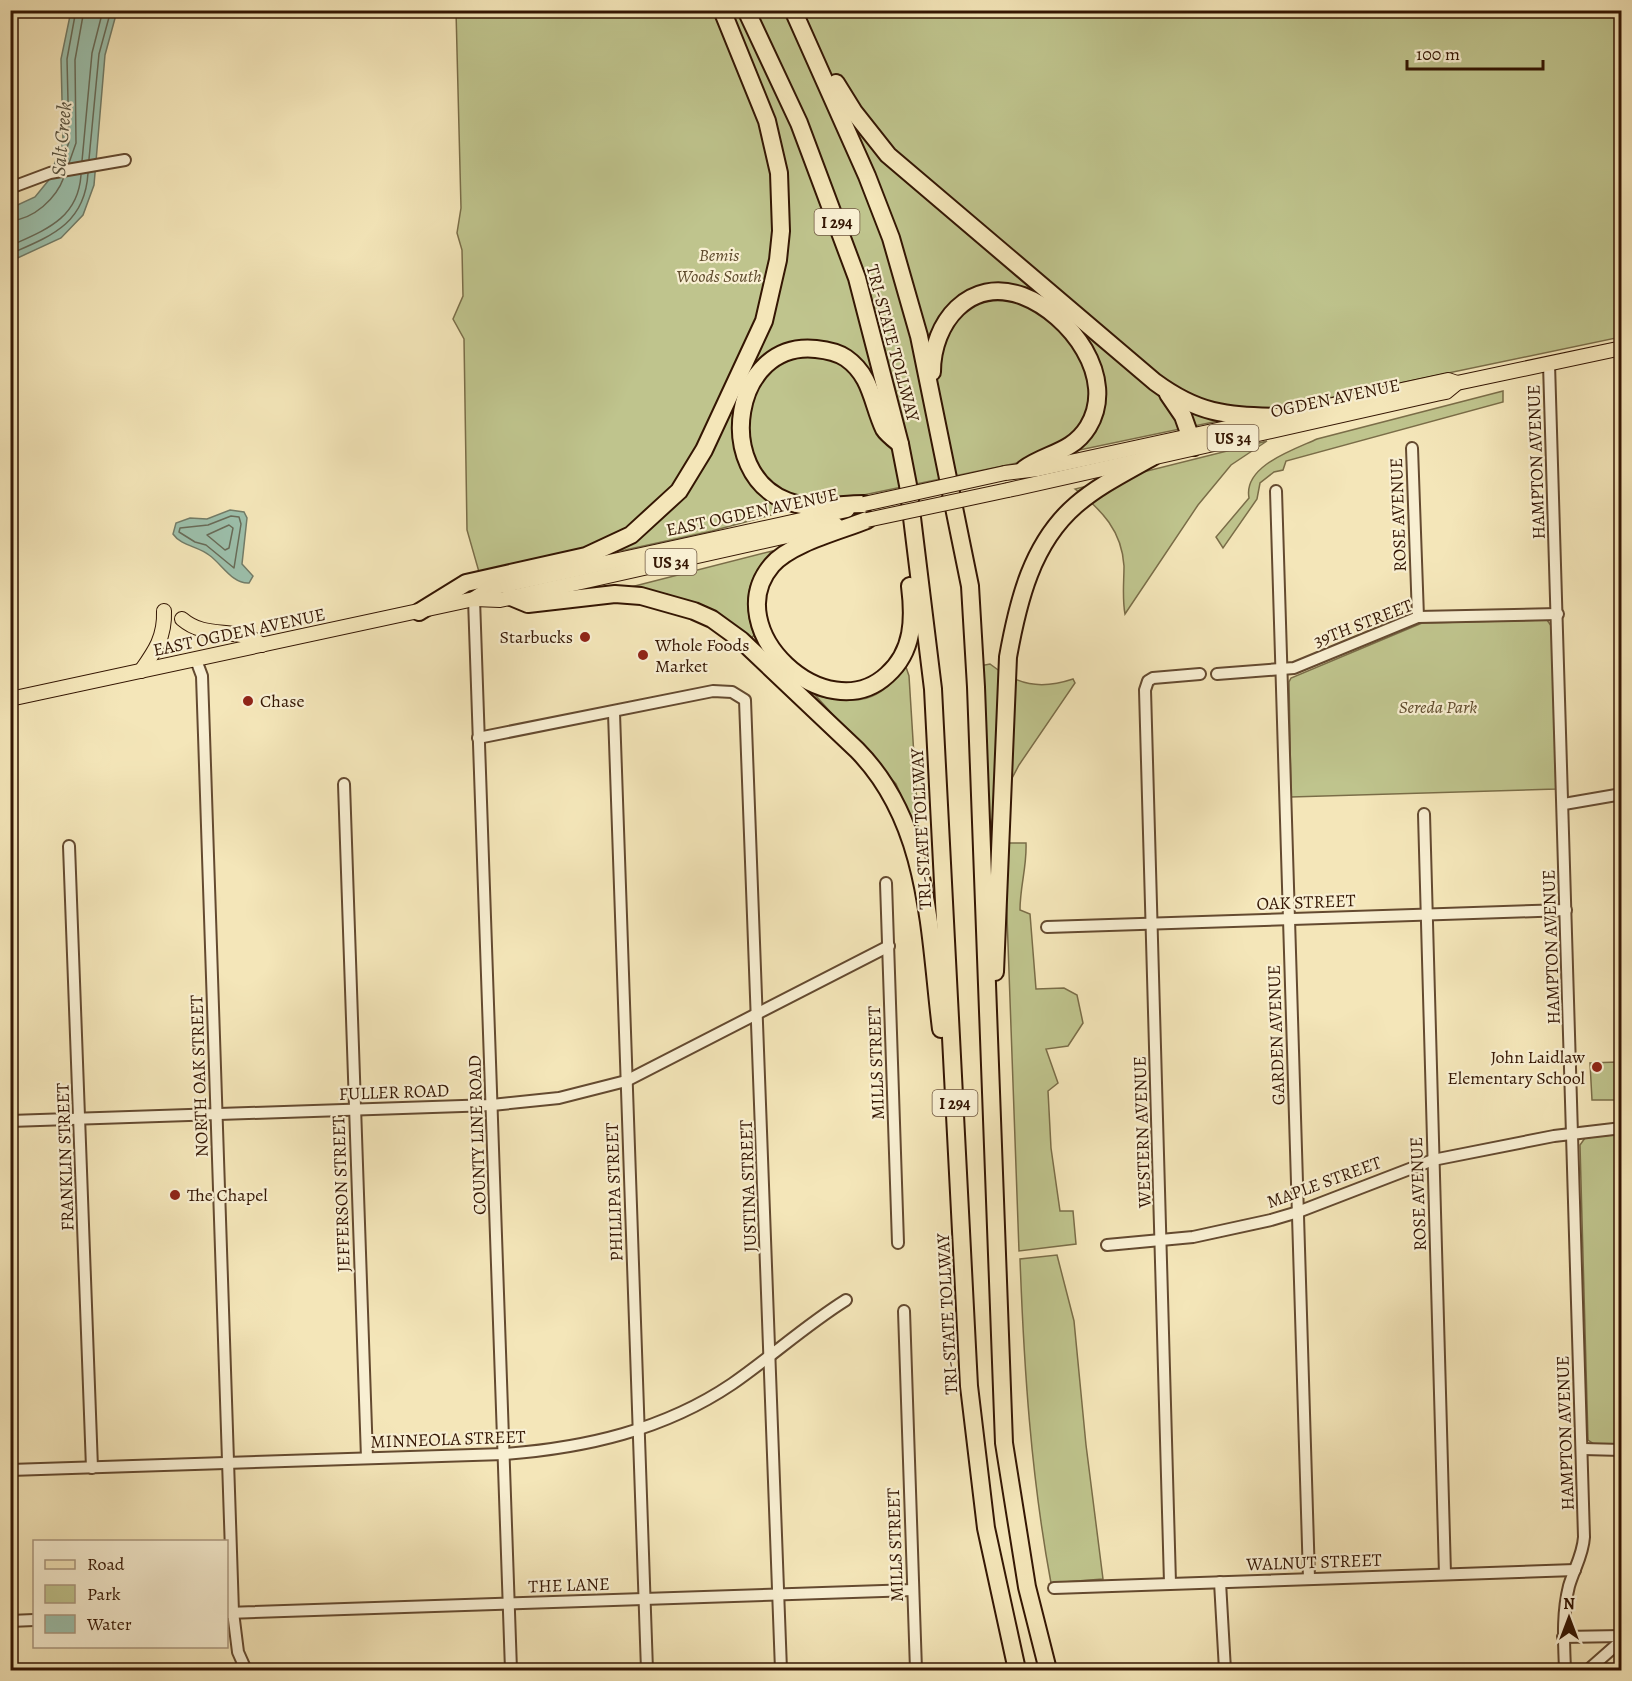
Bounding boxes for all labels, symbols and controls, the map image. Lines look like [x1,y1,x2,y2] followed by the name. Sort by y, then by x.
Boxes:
[1407,33,1544,71] scale bar
[1416,42,1460,66] text: 100 m
[45,101,78,177] water label: Salt Creek
[814,209,860,235] road number: I 294
[676,243,762,288] park label: Bemis Woods South
[861,262,926,425] street label: TRI-STATE TOLLWAY
[1268,373,1402,423] street label: OGDEN AVENUE
[1521,384,1551,540] street label: HAMPTON AVENUE
[1208,425,1258,451] road number: US 34
[1384,457,1412,573] street label: ROSE AVENUE
[664,482,840,542] street label: EAST OGDEN AVENUE
[646,549,696,575] road number: US 34
[1310,593,1416,653] street label: 39TH STREET
[151,602,327,662] street label: EAST OGDEN AVENUE
[500,625,573,649] place label: Starbucks
[578,630,592,644] marker: Starbucks
[654,633,749,678] place label: Whole Foods Market
[636,648,650,662] marker: Whole Foods Market
[260,689,305,713] place label: Chase
[241,694,255,708] marker: Chase
[1399,695,1477,719] park label: Sereda Park
[905,746,937,910] street label: TRI-STATE TOLLWAY
[1536,869,1566,1025] street label: HAMPTON AVENUE
[1256,888,1356,916] street label: OAK STREET
[1262,964,1290,1106] street label: GARDEN AVENUE
[184,994,214,1158] street label: NORTH OAK STREET
[862,1005,890,1120] street label: MILLS STREET
[1447,1045,1586,1090] place label: John Laidlaw Elementary School
[462,1055,492,1215] street label: COUNTY LINE ROAD
[1127,1056,1157,1209] street label: WESTERN AVENUE
[1590,1060,1604,1074] marker: John Laidlaw Elementary School
[338,1078,450,1106] street label: FULLER ROAD
[50,1082,80,1231] street label: FRANKLIN STREET
[932,1090,978,1116] road number: I 294
[326,1115,356,1273] street label: JEFFERSON STREET
[734,1119,762,1253] street label: JUSTINA STREET
[600,1122,628,1262] street label: PHILLIPA STREET
[1404,1136,1432,1252] street label: ROSE AVENUE
[1263,1150,1385,1214] street label: MAPLE STREET
[187,1183,268,1207] place label: The Chapel
[168,1188,182,1202] marker: The Chapel
[931,1231,963,1395] street label: TRI-STATE TOLLWAY
[1550,1355,1580,1511] street label: HAMPTON AVENUE
[370,1424,526,1454] street label: MINNEOLA STREET
[881,1487,909,1602] street label: MILLS STREET
[33,1540,228,1648] legend
[1245,1548,1382,1576] street label: WALNUT STREET
[87,1552,125,1576] text: Road
[528,1572,610,1598] street label: THE LANE
[87,1582,121,1606] text: Park
[1539,1588,1599,1648] north arrow
[1563,1593,1575,1615] text: N
[86,1612,132,1636] text: Water

